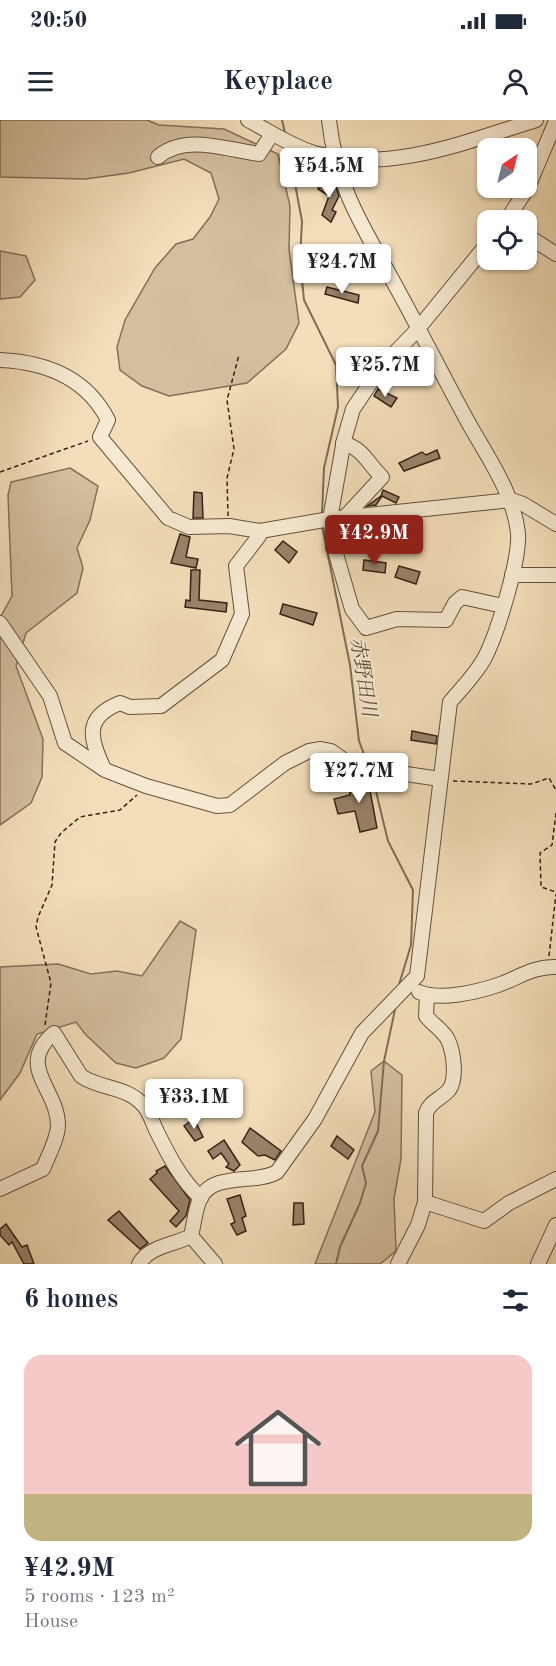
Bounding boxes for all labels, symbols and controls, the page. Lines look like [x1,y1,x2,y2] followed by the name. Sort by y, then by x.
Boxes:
[30,10,87,32] text: 20:50
[24,65,57,98] icon: menu
[499,65,532,98] icon: person
[223,68,333,95] text: Keyplace
[477,138,537,198] north arrow
[477,138,537,270] map controls
[280,148,378,199] pin: ¥54.5M
[294,157,364,177] text: ¥54.5M
[477,210,537,270] button: locate
[293,244,391,295] pin: ¥24.7M
[307,253,377,273] text: ¥24.7M
[336,347,434,398] pin: ¥25.7M
[350,356,420,376] text: ¥25.7M
[325,515,423,566] pin: ¥42.9M
[339,524,409,544] text: ¥42.9M
[346,636,380,720] water label: 赤野田川
[310,753,408,804] pin: ¥27.7M
[324,762,394,782] text: ¥27.7M
[145,1079,243,1130] pin: ¥33.1M
[159,1088,229,1108] text: ¥33.1M
[499,1284,532,1317] icon: filters
[24,1287,118,1313] text: 6 homes
[224,1394,332,1502] icon: home
[24,1556,115,1582] text: ¥42.9M
[24,1587,174,1607] text: 5 rooms · 123 m²
[24,1612,78,1632] text: House

